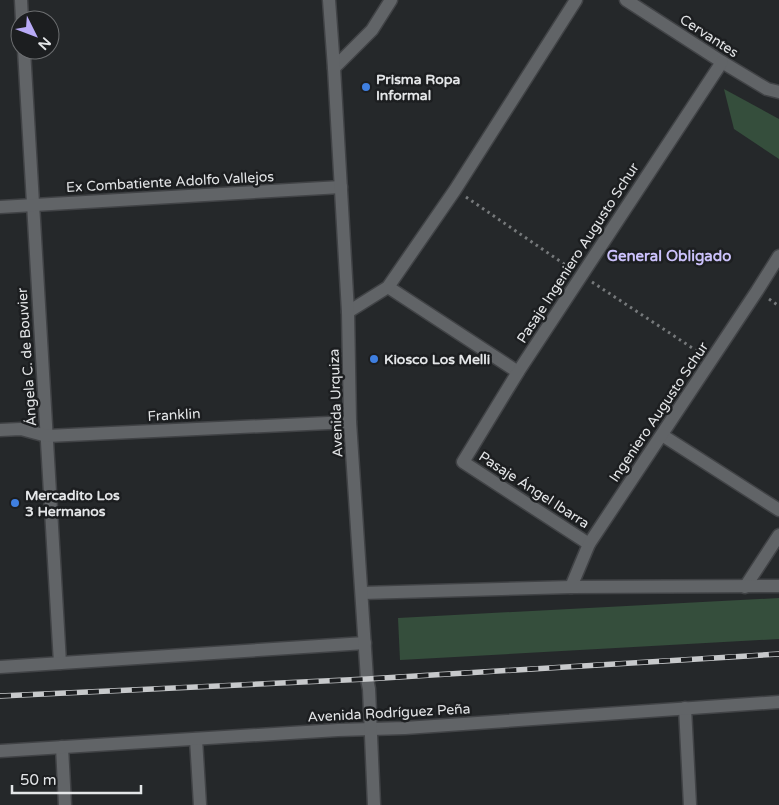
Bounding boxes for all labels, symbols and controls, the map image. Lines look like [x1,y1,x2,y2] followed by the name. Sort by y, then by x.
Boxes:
[10,10,60,60] north arrow
[677,11,742,61] street label: Cervantes
[34,33,54,53] text: N
[376,71,461,104] place label: Prisma Ropa Informal
[360,81,372,93] marker: Prisma Ropa Informal
[513,159,643,346] street label: Pasaje Ingeniero Augusto Schur
[66,168,275,196] street label: Ex Combatiente Adolfo Vallejos
[607,247,731,266] district label: General Obligado
[14,286,40,427] street label: Ángela C. de Bouvier
[606,338,713,485] street label: Ingeniero Augusto Schur
[326,348,346,458] street label: Avenida Urquiza
[384,351,490,368] place label: Kiosco Los Melli
[368,353,380,365] marker: Kiosco Los Melli
[147,405,201,425] street label: Franklin
[475,448,593,532] street label: Pasaje Ángel Ibarra
[25,487,120,520] place label: Mercadito Los 3 Hermanos
[9,497,21,509] marker: Mercadito Los 3 Hermanos
[307,700,471,726] street label: Avenida Rodríguez Peña
[12,762,141,794] scale bar
[20,771,57,789] text: 50 m

